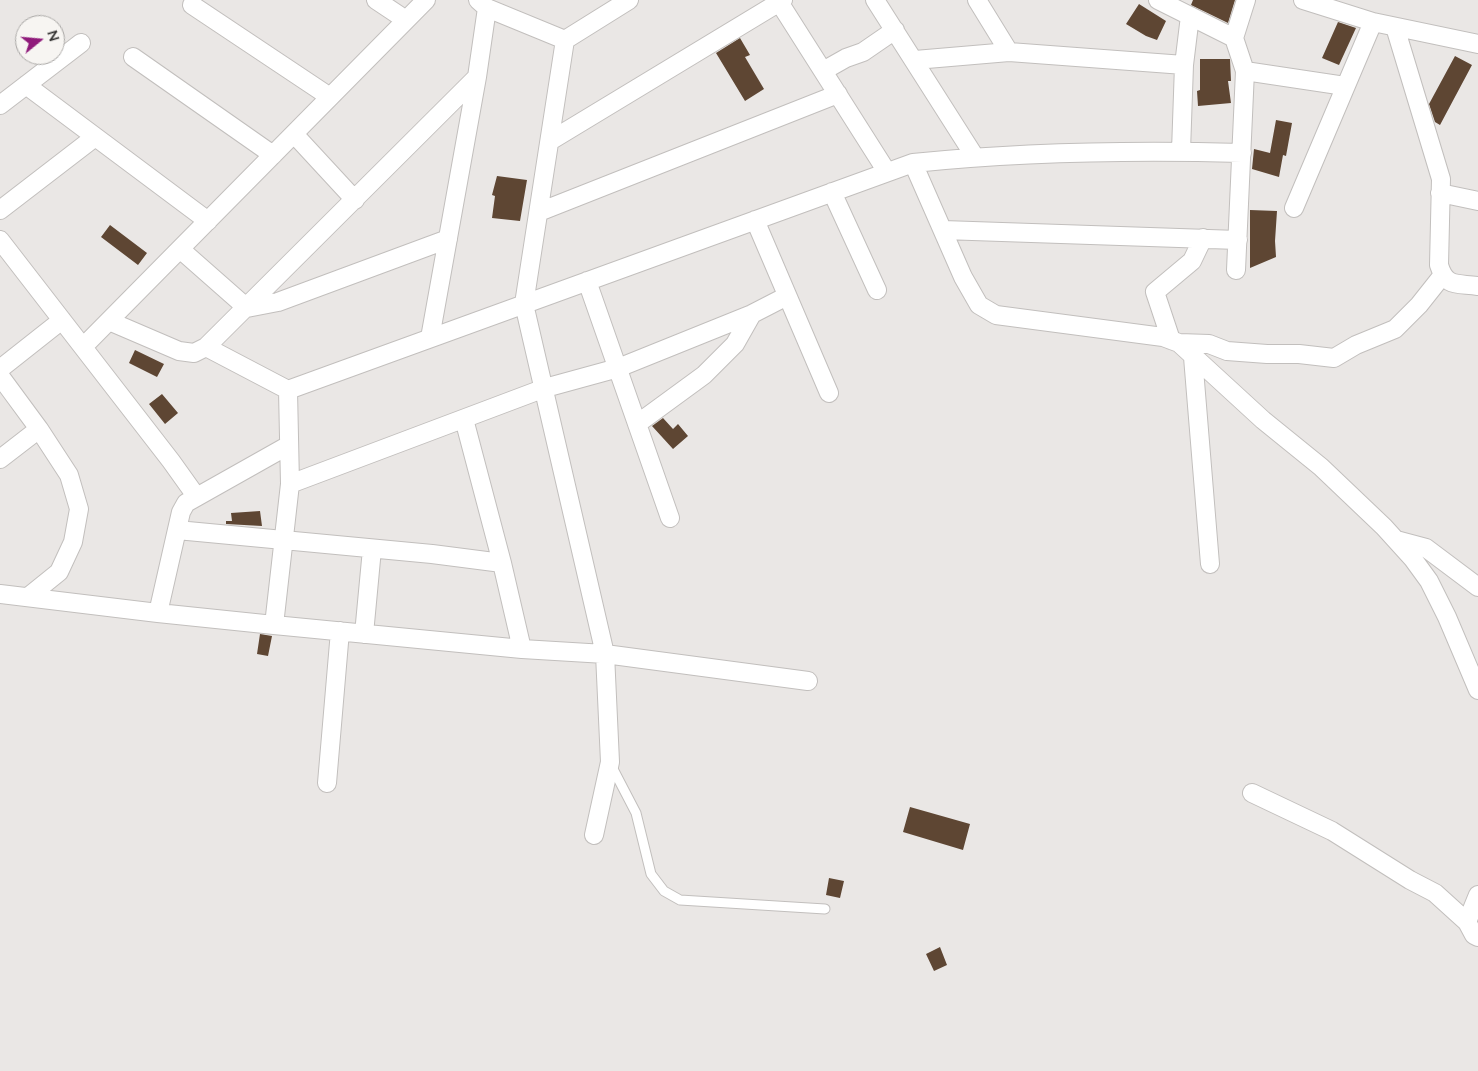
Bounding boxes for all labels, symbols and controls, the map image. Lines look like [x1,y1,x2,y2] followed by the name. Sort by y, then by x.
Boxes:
[15,15,65,65] north arrow
[44,28,64,43] text: N

